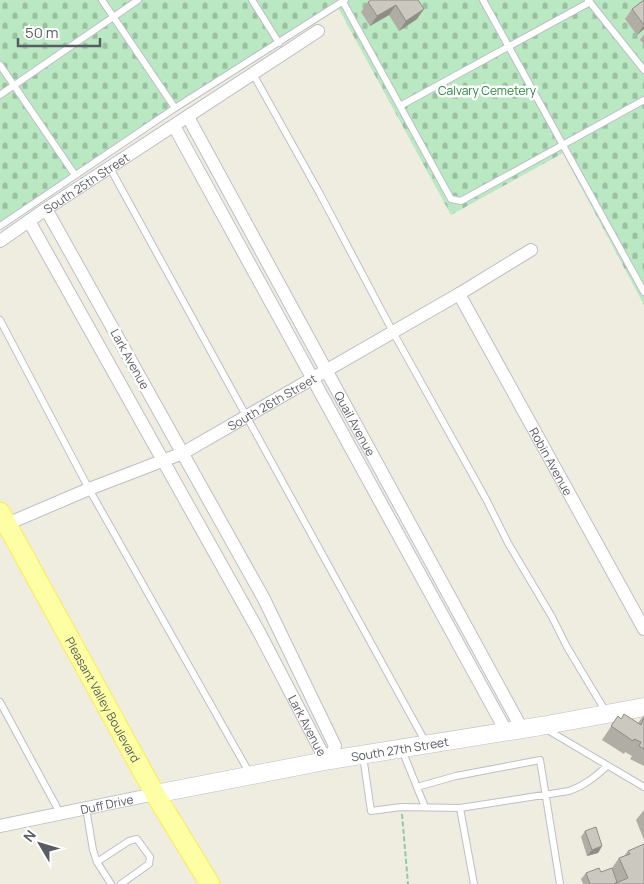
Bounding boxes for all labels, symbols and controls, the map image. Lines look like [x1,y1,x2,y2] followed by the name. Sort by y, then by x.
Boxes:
[18,15,100,47] scale bar
[25,22,59,43] text: 50 m
[438,82,537,99] park label: Calvary Cemetery
[40,148,133,217] street label: South 25th Street
[106,326,154,392] street label: Lark Avenue
[224,369,320,434] street label: South 26th Street
[331,388,380,459] street label: Quail Avenue
[526,424,577,498] street label: Robin Avenue
[62,634,144,765] street label: Pleasant Valley Boulevard
[285,692,330,760] street label: Lark Avenue
[350,732,450,765] street label: South 27th Street
[79,790,135,818] street label: Duff Drive
[15,819,65,869] north arrow
[19,826,40,846] text: N

